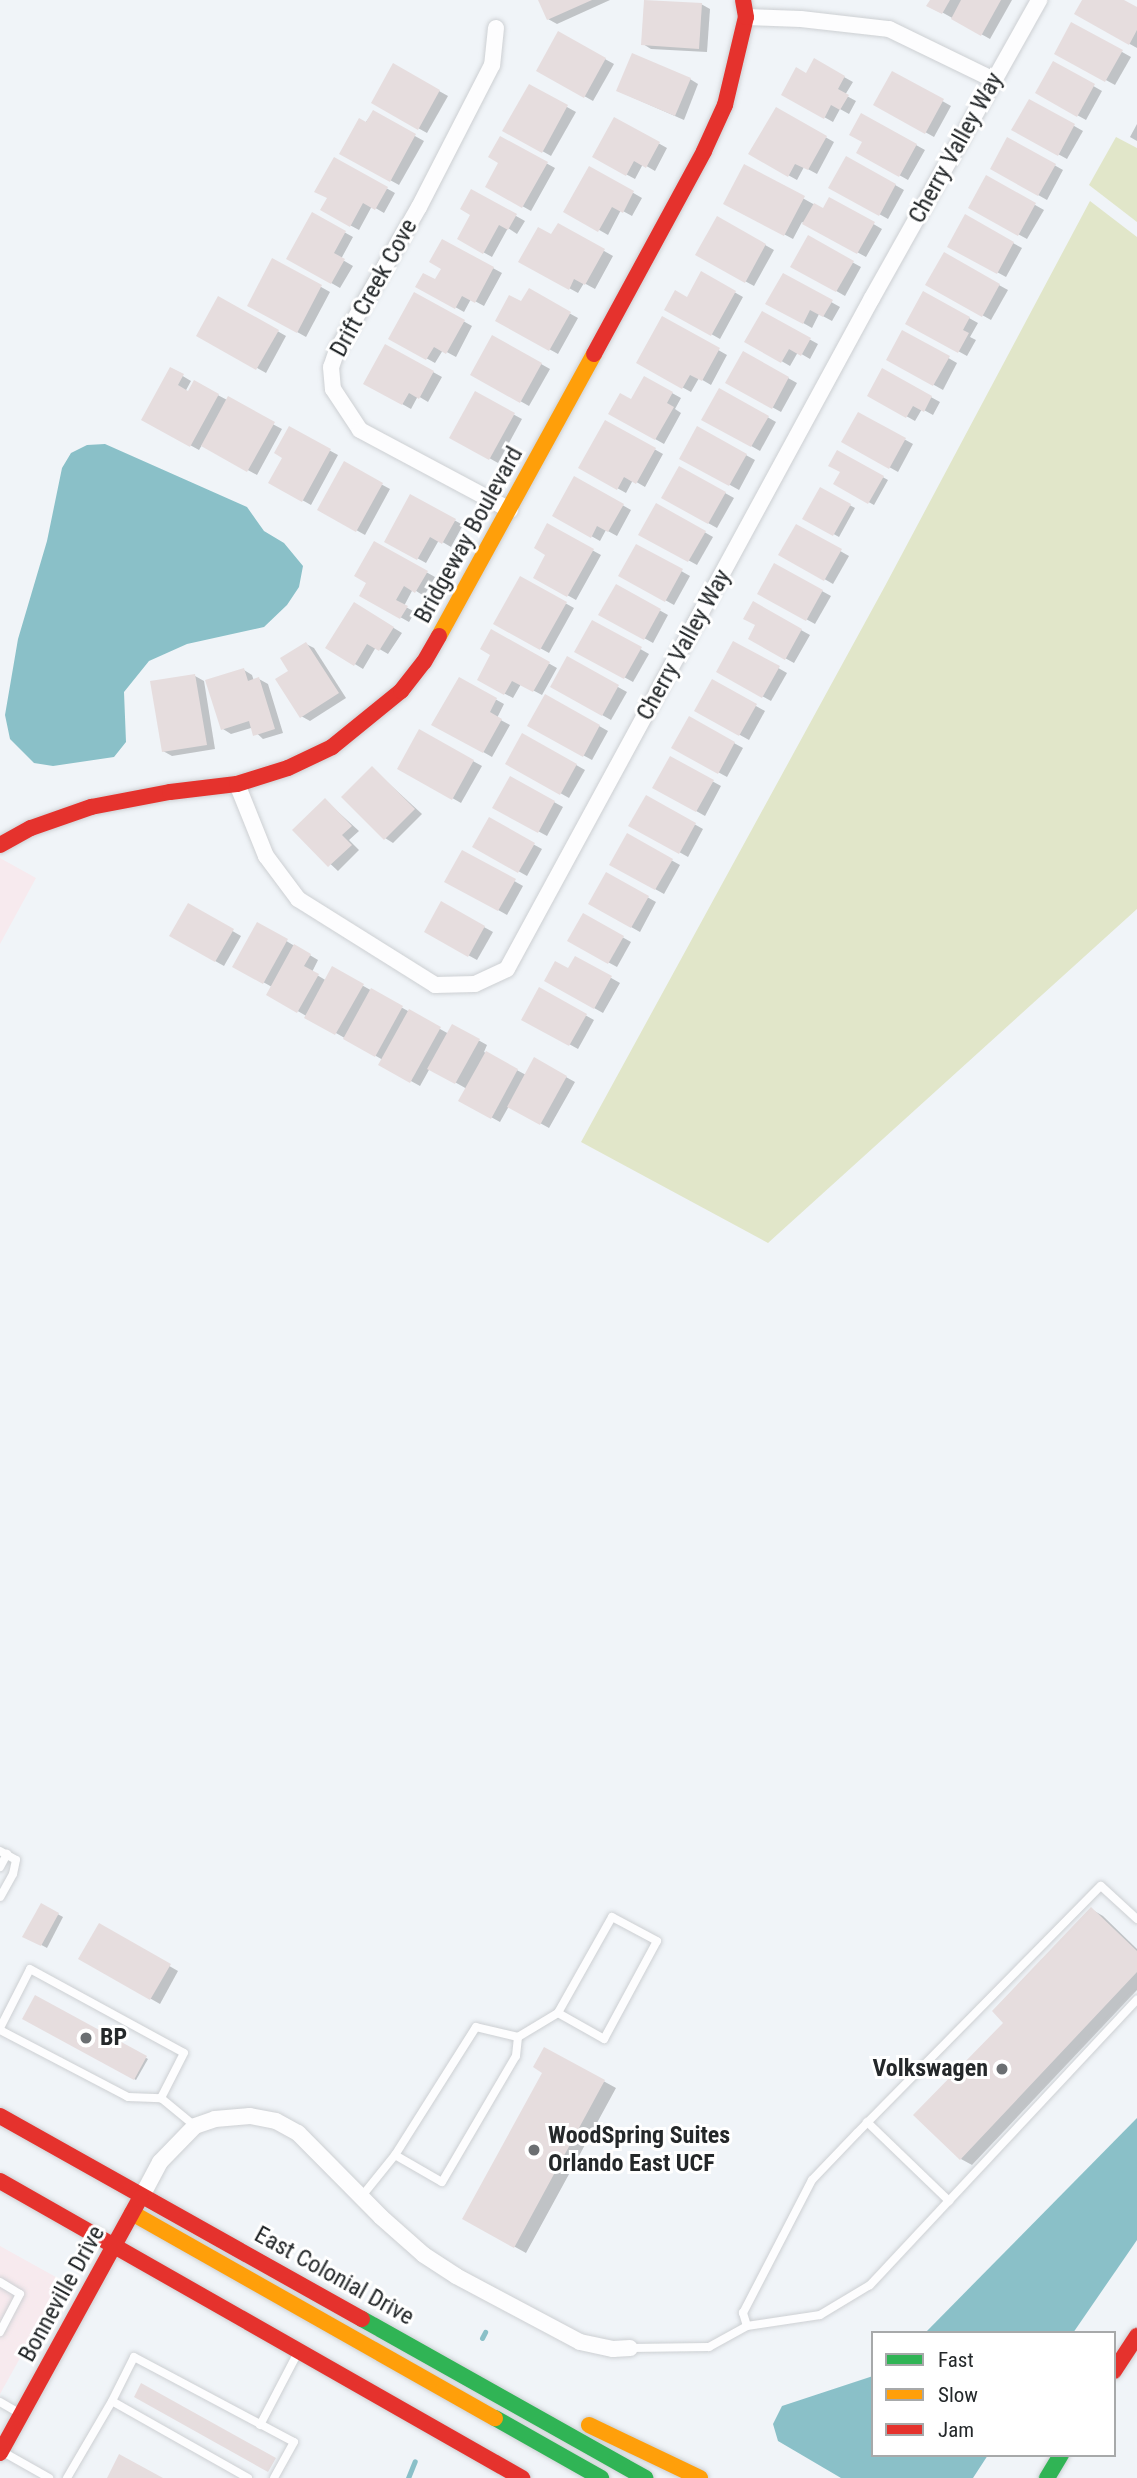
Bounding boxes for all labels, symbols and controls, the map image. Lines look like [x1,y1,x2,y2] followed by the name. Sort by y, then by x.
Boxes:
[903,68,1009,228] street label: Cherry Valley Way
[324,214,424,362] street label: Drift Creek Cove
[409,442,529,628] street label: Bridgeway Boulevard
[631,565,737,725] street label: Cherry Valley Way
[100,2024,127,2052] place label: BP
[78,2030,94,2046] marker: BP
[872,2055,988,2083] place label: Volkswagen
[994,2061,1010,2077] marker: Volkswagen
[548,2122,730,2178] place label: WoodSpring Suites Orlando East UCF
[526,2142,542,2158] marker: WoodSpring Suites Orlando East UCF
[249,2220,419,2332] street label: East Colonial Drive
[13,2221,111,2367] street label: Bonneville Drive
[871,2331,1116,2457] legend
[938,2348,974,2372] text: Fast
[938,2383,978,2407] text: Slow
[938,2418,974,2442] text: Jam

